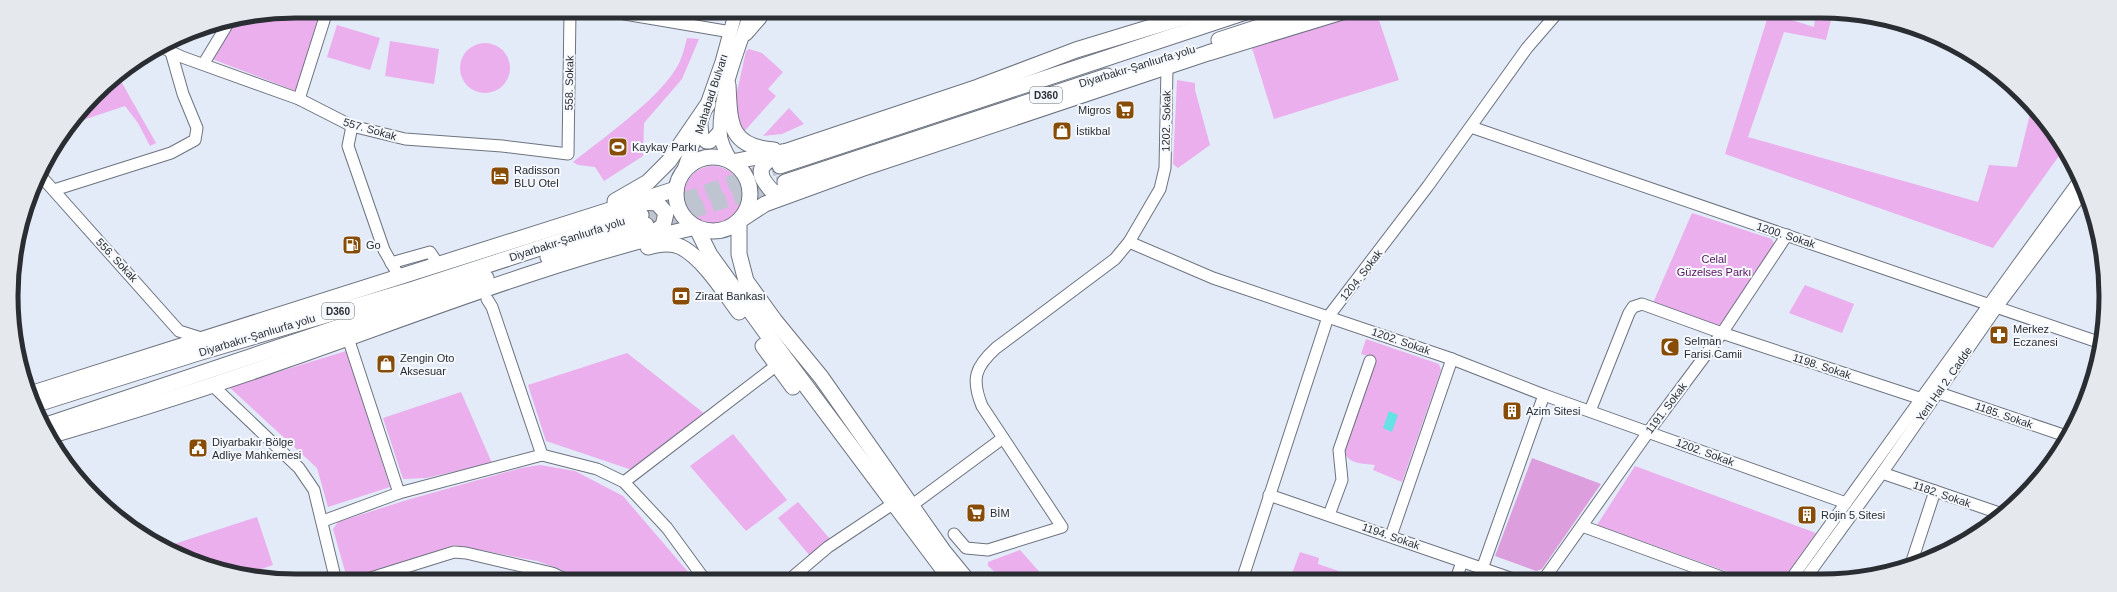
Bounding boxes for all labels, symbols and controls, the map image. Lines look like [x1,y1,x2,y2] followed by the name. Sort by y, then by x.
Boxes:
[1077,43,1197,89] street label: Diyarbakır-Şanlıurfa yolu
[692,53,730,135] street label: Mahabad Bulvarı
[563,55,575,111] street label: 558. Sokak
[1030,87,1062,103] road number: D360
[1159,90,1173,152] street label: 1202. Sokak
[1114,99,1136,121] supermarket icon: Migros
[1078,104,1111,116] place label: Migros
[342,116,399,142] street label: 557. Sokak
[1051,120,1073,142] shop icon: İstikbal
[1076,125,1110,137] place label: İstikbal
[607,136,629,158] sports icon: Kaykay Parkı
[632,141,697,153] place label: Kaykay Parkı
[514,164,560,189] place label: Radisson BLU Otel
[489,165,511,187] hotel icon: Radisson BLU Otel
[508,215,626,263] street label: Diyarbakır-Şanlıurfa yolu
[1755,220,1817,250] street label: 1200. Sokak
[341,234,363,256] fuel station icon: Go
[94,236,140,285] street label: 556. Sokak
[366,239,381,251] place label: Go
[1337,247,1385,303] street label: 1204. Sokak
[1677,253,1751,278] park label: Celal Güzelses Parkı
[670,285,692,307] bank icon: Ziraat Bankası
[695,290,766,302] place label: Ziraat Bankası
[322,303,354,319] road number: D360
[197,312,317,358] street label: Diyarbakır-Şanlıurfa yolu
[2013,323,2058,348] place label: Merkez Eczanesi
[1988,324,2010,346] pharmacy icon: Merkez Eczanesi
[1370,325,1432,357] street label: 1202. Sokak
[1684,335,1742,360] place label: Selman Farisi Camii
[1659,336,1681,358] mosque icon: Selman Farisi Camii
[1914,344,1974,424] street label: Yeni Hal 2. Cadde
[1791,351,1853,381] street label: 1198. Sokak
[400,352,454,377] place label: Zengin Oto Aksesuar
[375,353,397,375] shop icon: Zengin Oto Aksesuar
[1643,380,1689,436] street label: 1191. Sokak
[1501,400,1523,422] building icon: Azim Sitesi
[1974,400,2035,431] street label: 1185. Sokak
[1526,405,1580,417] place label: Azim Sitesi
[212,436,301,461] place label: Diyarbakır Bölge Adliye Mahkemesi
[1674,436,1736,468] street label: 1202. Sokak
[187,437,209,459] public building icon: Diyarbakır Bölge Adliye Mahkemesi
[1912,479,1973,510] street label: 1182. Sokak
[965,502,987,524] supermarket icon: BİM
[1796,504,1818,526] building icon: Rojin 5 Sitesi
[990,507,1010,519] place label: BİM
[1821,509,1885,521] place label: Rojin 5 Sitesi
[1361,521,1422,552] street label: 1194. Sokak

